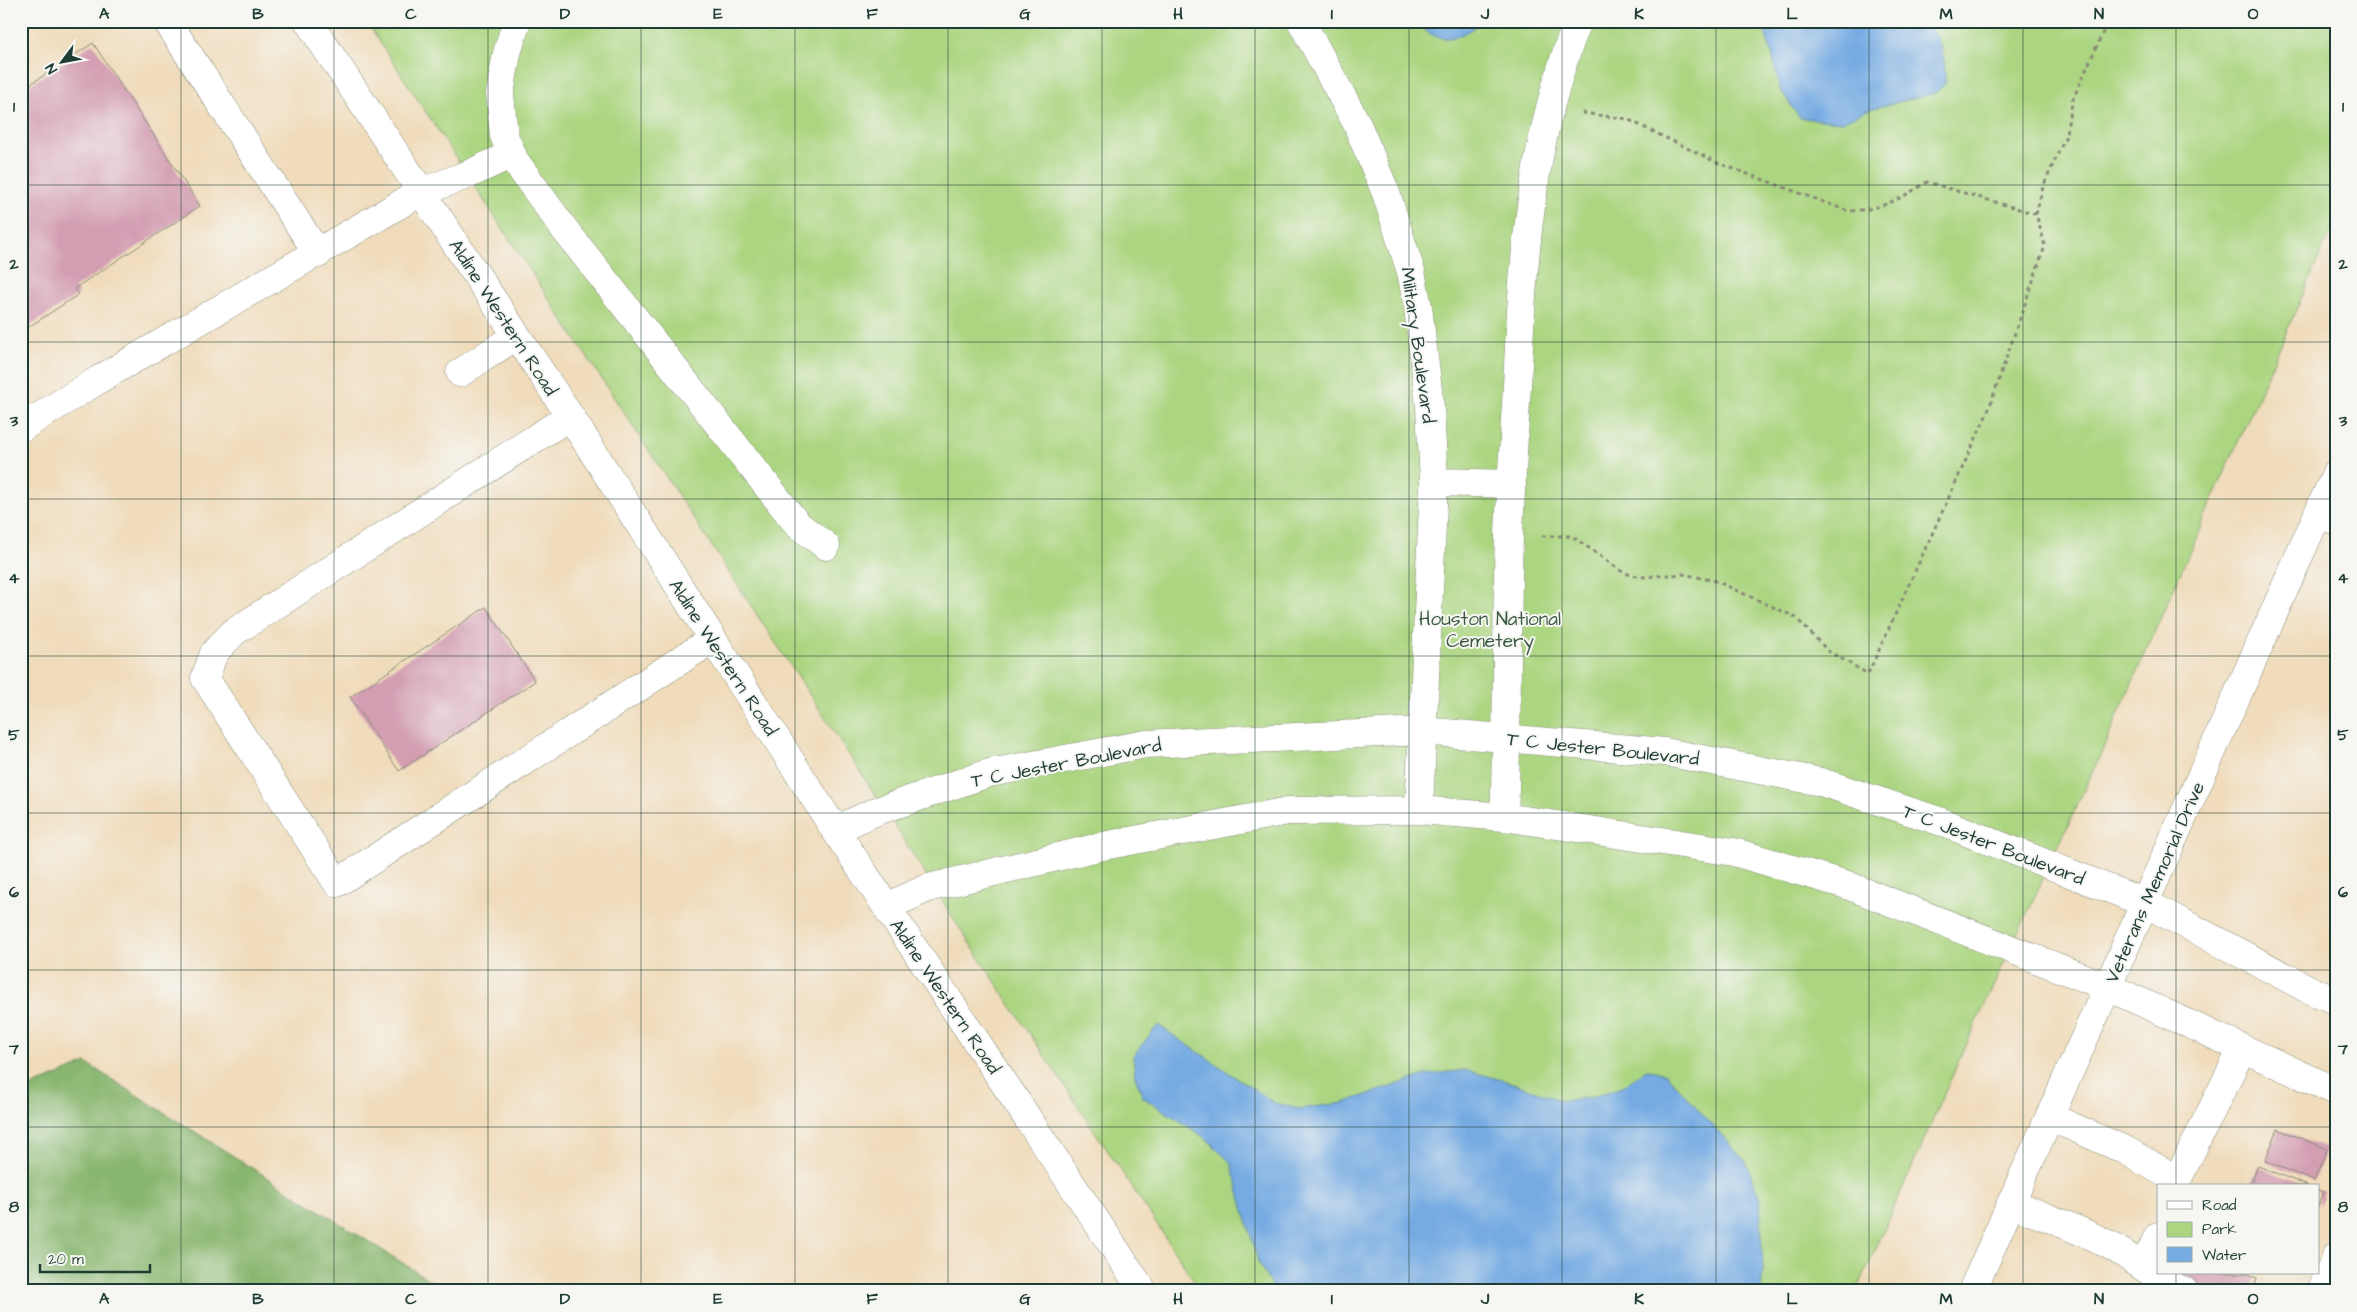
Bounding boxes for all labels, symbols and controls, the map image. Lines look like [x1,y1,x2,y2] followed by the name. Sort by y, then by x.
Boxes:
[99,3,110,25] text: A
[252,3,264,25] text: B
[405,3,417,25] text: C
[560,3,571,25] text: D
[713,3,723,25] text: E
[866,3,878,25] text: F
[1019,3,1031,25] text: G
[1173,3,1183,25] text: H
[1331,3,1333,25] text: I
[1480,3,1490,25] text: J
[1634,3,1644,25] text: K
[1786,3,1798,25] text: L
[1939,3,1953,25] text: M
[2094,3,2104,25] text: N
[2248,3,2259,25] text: O
[38,38,88,88] north arrow
[41,59,63,77] text: N
[13,96,16,118] text: 1
[2342,96,2345,118] text: 1
[442,234,564,402] street label: Aldine Western Road
[8,253,19,275] text: 2
[2337,253,2348,275] text: 2
[1392,266,1442,425] street label: Military Boulevard
[9,410,19,432] text: 3
[2338,410,2348,432] text: 3
[9,567,20,589] text: 4
[2338,567,2349,589] text: 4
[662,574,784,742] street label: Aldine Western Road
[1419,606,1561,656] park label: Houston National Cemetery
[8,724,20,746] text: 5
[2337,724,2349,746] text: 5
[1505,726,1701,773] street label: T C Jester Boulevard
[969,732,1164,795] street label: T C Jester Boulevard
[2099,778,2212,988] street label: Veterans Memorial Drive
[1898,798,2089,893] street label: T C Jester Boulevard
[9,881,19,903] text: 6
[2338,881,2348,903] text: 6
[883,914,1007,1080] street label: Aldine Western Road
[8,1038,19,1060] text: 7
[2337,1038,2348,1060] text: 7
[2157,1184,2320,1274] legend
[2202,1195,2237,1216] text: Road
[9,1196,20,1218] text: 8
[2338,1196,2349,1218] text: 8
[2202,1219,2237,1240] text: Park
[40,1242,150,1274] scale bar
[2202,1245,2246,1266] text: Water
[48,1249,84,1270] text: 20 m
[99,1288,110,1310] text: A
[252,1288,264,1310] text: B
[405,1288,417,1310] text: C
[560,1288,571,1310] text: D
[713,1288,723,1310] text: E
[866,1288,878,1310] text: F
[1019,1288,1031,1310] text: G
[1173,1288,1183,1310] text: H
[1331,1288,1333,1310] text: I
[1480,1288,1490,1310] text: J
[1634,1288,1644,1310] text: K
[1786,1288,1798,1310] text: L
[1939,1288,1953,1310] text: M
[2094,1288,2104,1310] text: N
[2248,1288,2259,1310] text: O

